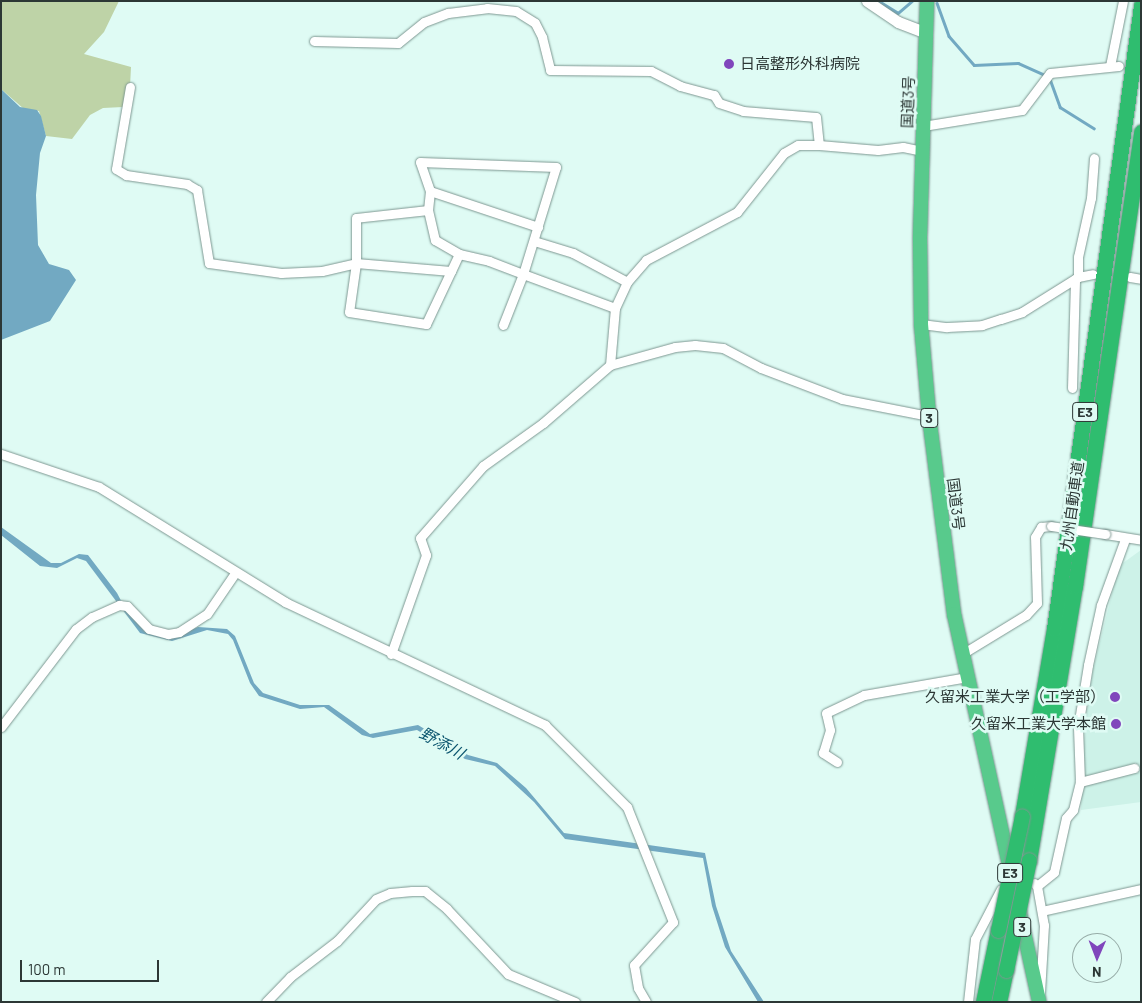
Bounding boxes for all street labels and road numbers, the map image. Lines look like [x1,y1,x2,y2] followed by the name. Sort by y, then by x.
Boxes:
[898,75,918,129] street label: 国道3号
[1071,401,1099,424] road number: E3
[919,406,939,429] road number: 3
[1057,460,1087,552] street label: 九州自動車道
[944,477,968,531] street label: 国道3号
[996,861,1024,884] road number: E3
[1012,916,1032,939] road number: 3

